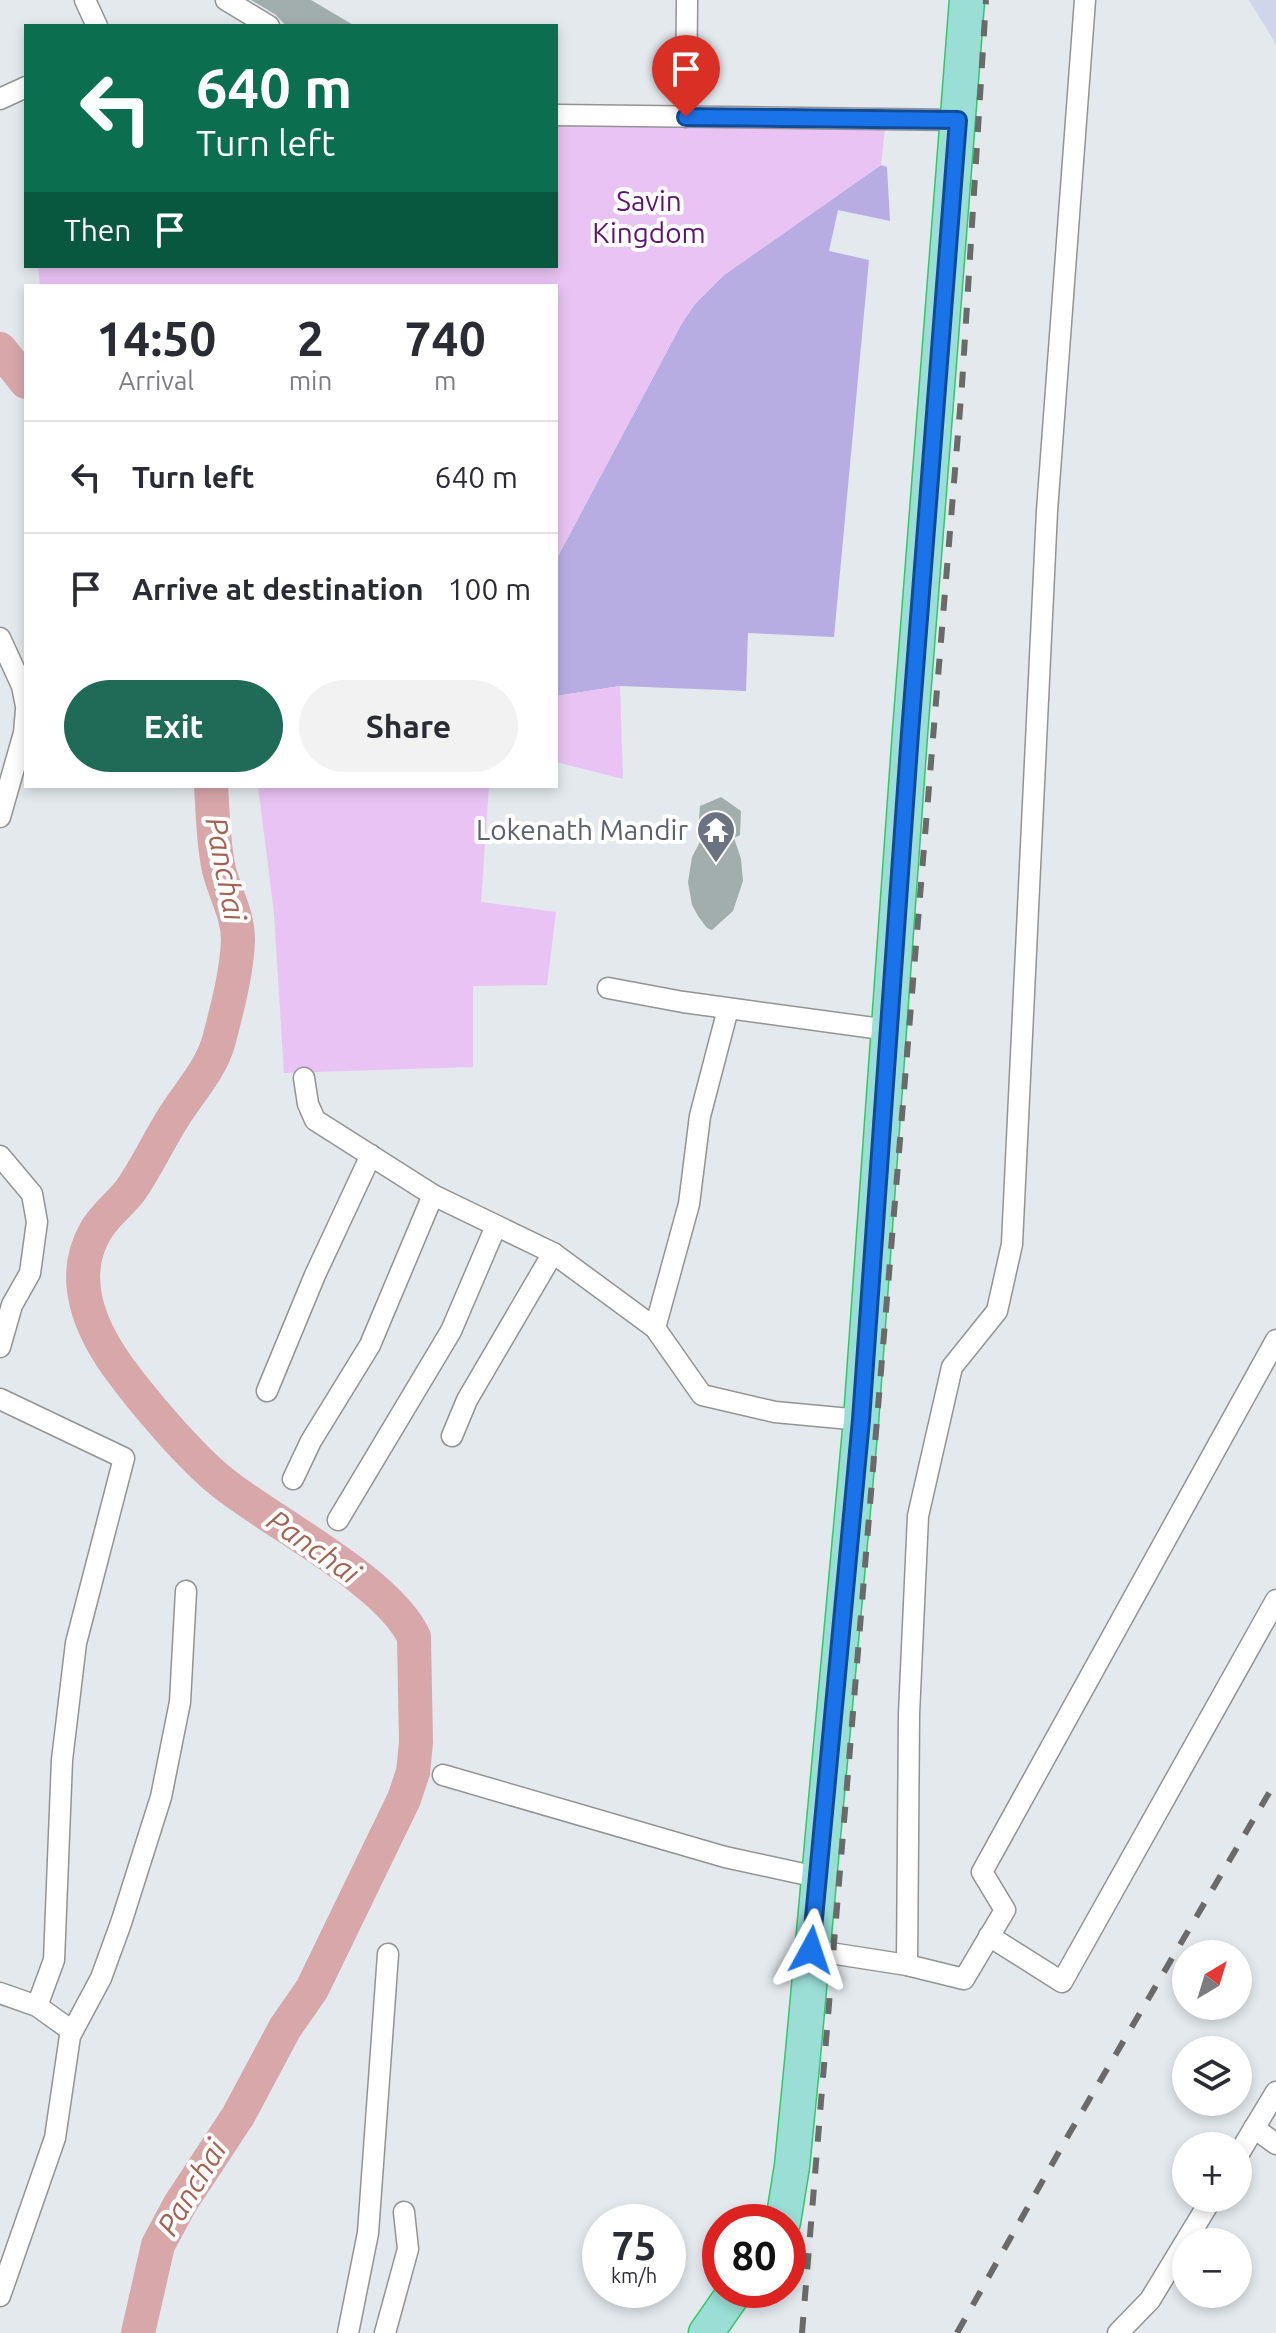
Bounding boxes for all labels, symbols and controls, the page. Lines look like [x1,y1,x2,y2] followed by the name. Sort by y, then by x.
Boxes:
[652,35,720,117] pin
[664,47,708,91] icon: arrive
[64,56,168,160] icon: left
[196,56,352,119] text: 640 m
[196,122,335,163] text: Turn left
[592,185,706,248] park label: Savin Kingdom
[148,208,192,252] icon: arrive
[64,213,132,247] text: Then
[96,311,216,365] text: 14:50
[297,311,324,365] text: 2
[405,311,486,365] text: 740
[118,366,194,395] text: Arrival
[289,366,332,395] text: min
[434,366,456,395] text: m
[64,455,108,499] icon: left
[132,460,254,494] text: Turn left
[434,460,518,494] text: 640 m
[64,567,108,611] icon: arrive
[132,572,424,606] text: Arrive at destination
[448,572,531,606] text: 100 m
[64,680,283,772] button: Exit
[299,680,518,772] button: Share
[695,809,737,864] temple icon: Lokenath Mandir
[199,814,253,925] water label: Panchai
[476,814,688,845] place label: Lokenath Mandir
[261,1502,367,1591] water label: Panchai
[769,1908,853,1992] position arrow
[1172,1940,1252,2020] north arrow
[1172,1940,1252,2308] map controls
[1172,2036,1252,2116] button: layers
[1172,2132,1252,2212] button: +
[150,2133,233,2241] water label: Panchai
[702,2204,806,2308] speed limit sign: 80
[611,2223,657,2268] text: 75
[1172,2228,1252,2308] button: −
[611,2264,657,2287] text: km/h

